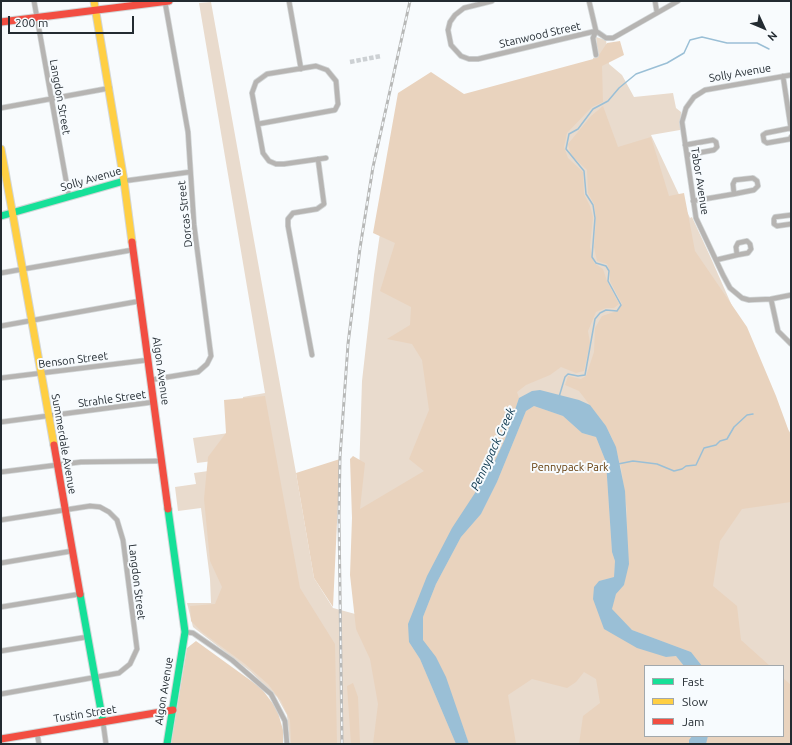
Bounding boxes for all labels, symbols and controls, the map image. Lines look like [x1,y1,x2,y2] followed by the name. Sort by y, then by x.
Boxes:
[10,8,136,34] scale bar
[744,8,784,48] north arrow
[15,16,48,29] text: 200 m
[498,19,582,51] street label: Stanwood Street
[765,29,780,43] text: N
[47,58,73,136] street label: Langdon Street
[708,61,772,85] street label: Solly Avenue
[688,146,712,216] street label: Tabor Avenue
[59,164,123,194] street label: Solly Avenue
[175,180,195,248] street label: Dorcas Street
[150,336,172,406] street label: Algon Avenue
[37,349,109,371] street label: Benson Street
[77,388,147,410] street label: Strahle Street
[49,393,79,495] street label: Summerdale Avenue
[467,405,519,493] water label: Pennypack Creek
[531,460,609,474] park label: Pennypack Park
[126,543,148,621] street label: Langdon Street
[152,656,176,726] street label: Algon Avenue
[644,665,784,737] legend
[682,675,704,688] text: Fast
[682,695,708,708] text: Slow
[53,703,117,725] street label: Tustin Street
[682,715,704,728] text: Jam

